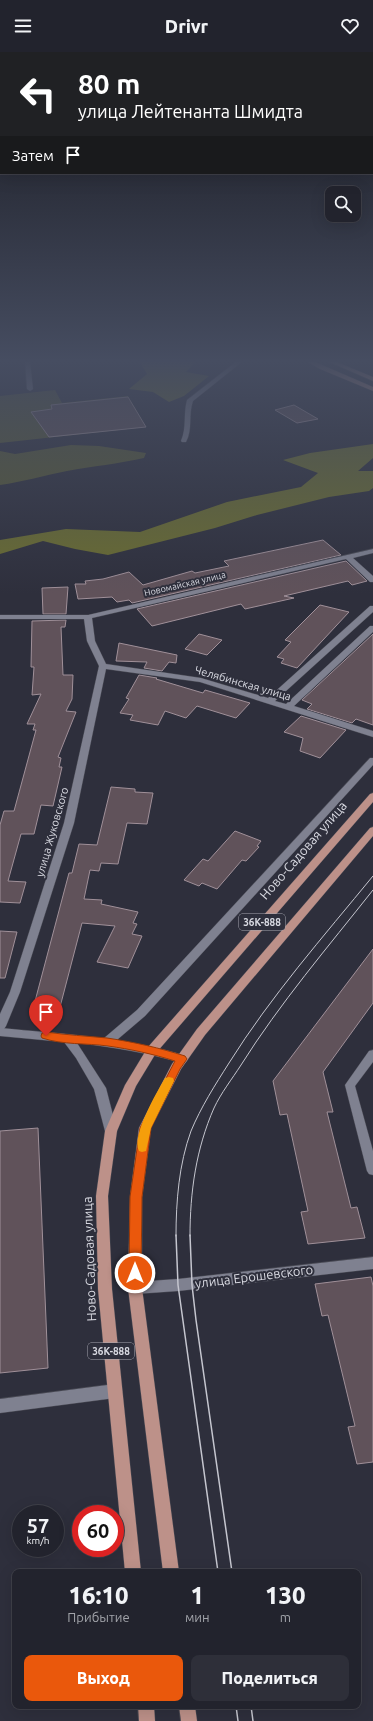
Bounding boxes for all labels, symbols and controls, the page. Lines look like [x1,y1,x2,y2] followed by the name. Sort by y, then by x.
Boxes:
[12,15,34,37] icon: menu
[339,15,361,37] icon: heart
[165,16,208,36] text: Drivr
[12,68,64,120] icon: left
[78,68,140,99] text: 80 m
[78,101,303,121] text: улица Лейтенанта Шмидта
[62,144,84,166] icon: arrive
[12,147,54,164] text: Затем
[325,186,361,222] map controls
[325,186,361,222] button: search
[143,570,227,598] street label: Новомайская улица
[193,664,293,702] street label: Челябинская улица
[33,786,71,878] street label: улица Жуковского
[257,798,349,902] street label: Ново-Садовая улица
[239,914,285,930] road number: 36К-888
[29,995,63,1036] pin
[35,1001,57,1023] icon: arrive
[80,1196,98,1322] street label: Ново-Садовая улица
[114,1252,156,1294] position arrow
[194,1262,314,1290] street label: улица Ерошевского
[88,1343,134,1359] road number: 36К-888
[72,1505,124,1557] speed limit sign: 60
[27,1514,49,1537] text: 57
[26,1535,50,1546] text: km/h
[68,1582,128,1609] text: 16:10
[191,1582,204,1609] text: 1
[265,1582,306,1609] text: 130
[67,1610,130,1624] text: Прибытие
[185,1610,210,1624] text: мин
[280,1610,291,1624] text: m
[24,1655,183,1701] button: Выход
[191,1655,349,1701] button: Поделиться

